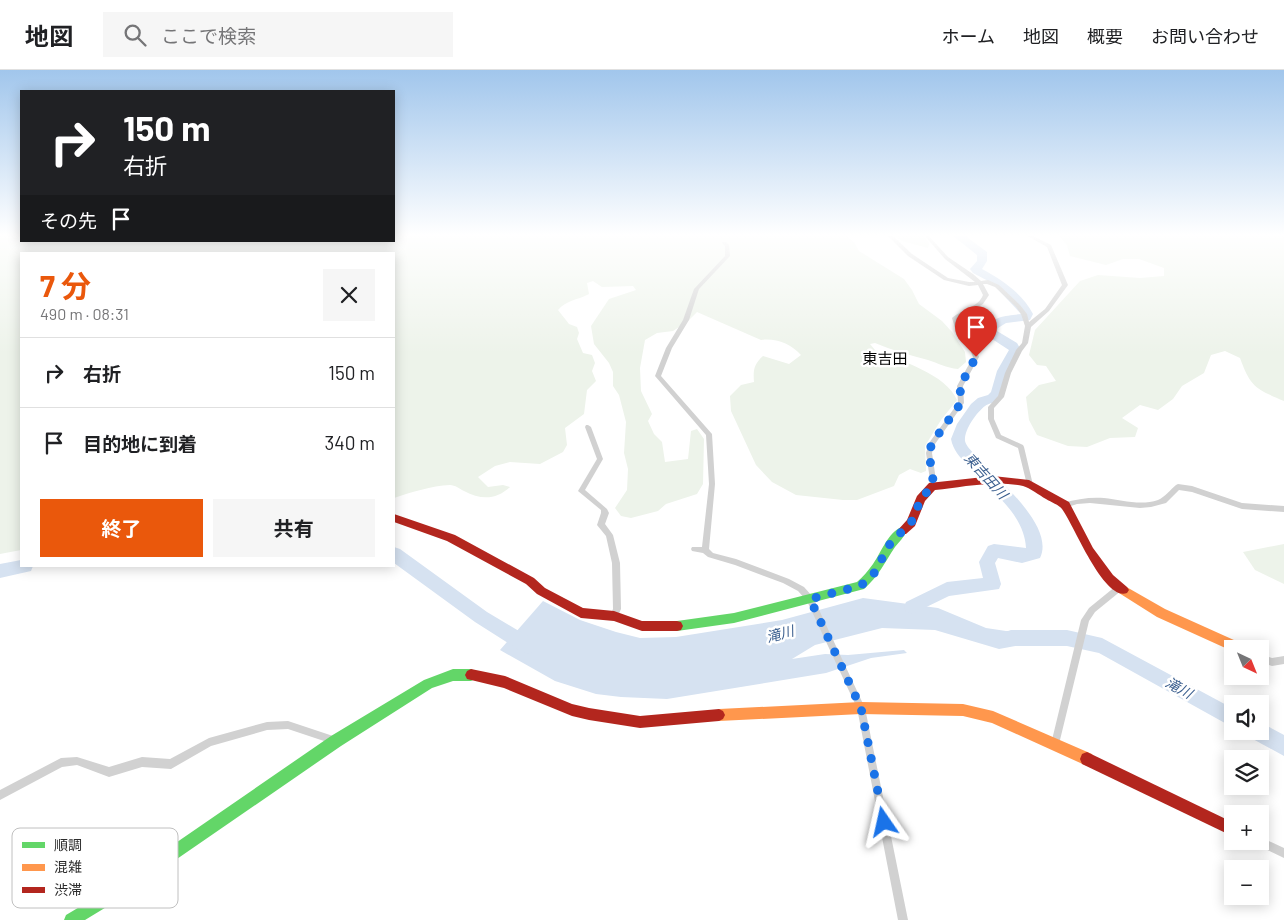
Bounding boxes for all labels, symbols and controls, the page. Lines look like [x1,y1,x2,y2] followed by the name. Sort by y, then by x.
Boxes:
[103,12,453,57] search box
[25,21,73,50] text: 地図
[121,21,149,49] icon: search
[161,24,256,47] text: ここで検索
[942,25,995,47] text: ホーム
[1023,25,1059,47] text: 地図
[1087,25,1123,47] text: 概要
[1151,25,1259,47] text: お問い合わせ
[123,106,210,148] text: 150 m
[40,110,105,175] icon: right
[123,152,167,178] text: 右折
[107,205,135,233] icon: arrive
[40,209,97,232] text: その先
[40,267,91,303] text: 7 分
[323,269,375,321] button: close
[40,304,129,323] text: 490 m · 08:31
[955,306,997,357] pin
[962,313,990,341] icon: arrive
[862,349,908,367] district label: 東吉田
[40,359,68,387] icon: right
[328,361,375,384] text: 150 m
[83,362,121,385] text: 右折
[40,429,68,457] icon: arrive
[324,431,375,454] text: 340 m
[83,432,197,455] text: 目的地に到着
[961,449,1013,504] water label: 東吉田川
[40,499,203,557] button: 終了
[213,499,375,557] button: 共有
[764,621,798,645] water label: 滝川
[1224,640,1269,685] north arrow
[1224,640,1269,905] map controls
[1163,673,1197,703] water label: 滝川
[1224,695,1269,740] button: sound
[1224,750,1269,795] button: layers
[857,795,909,847] position arrow
[1224,805,1269,850] button: +
[12,828,178,908] legend
[54,836,82,853] text: 順調
[54,858,82,875] text: 混雑
[1224,860,1269,905] button: −
[54,881,82,898] text: 渋滞

